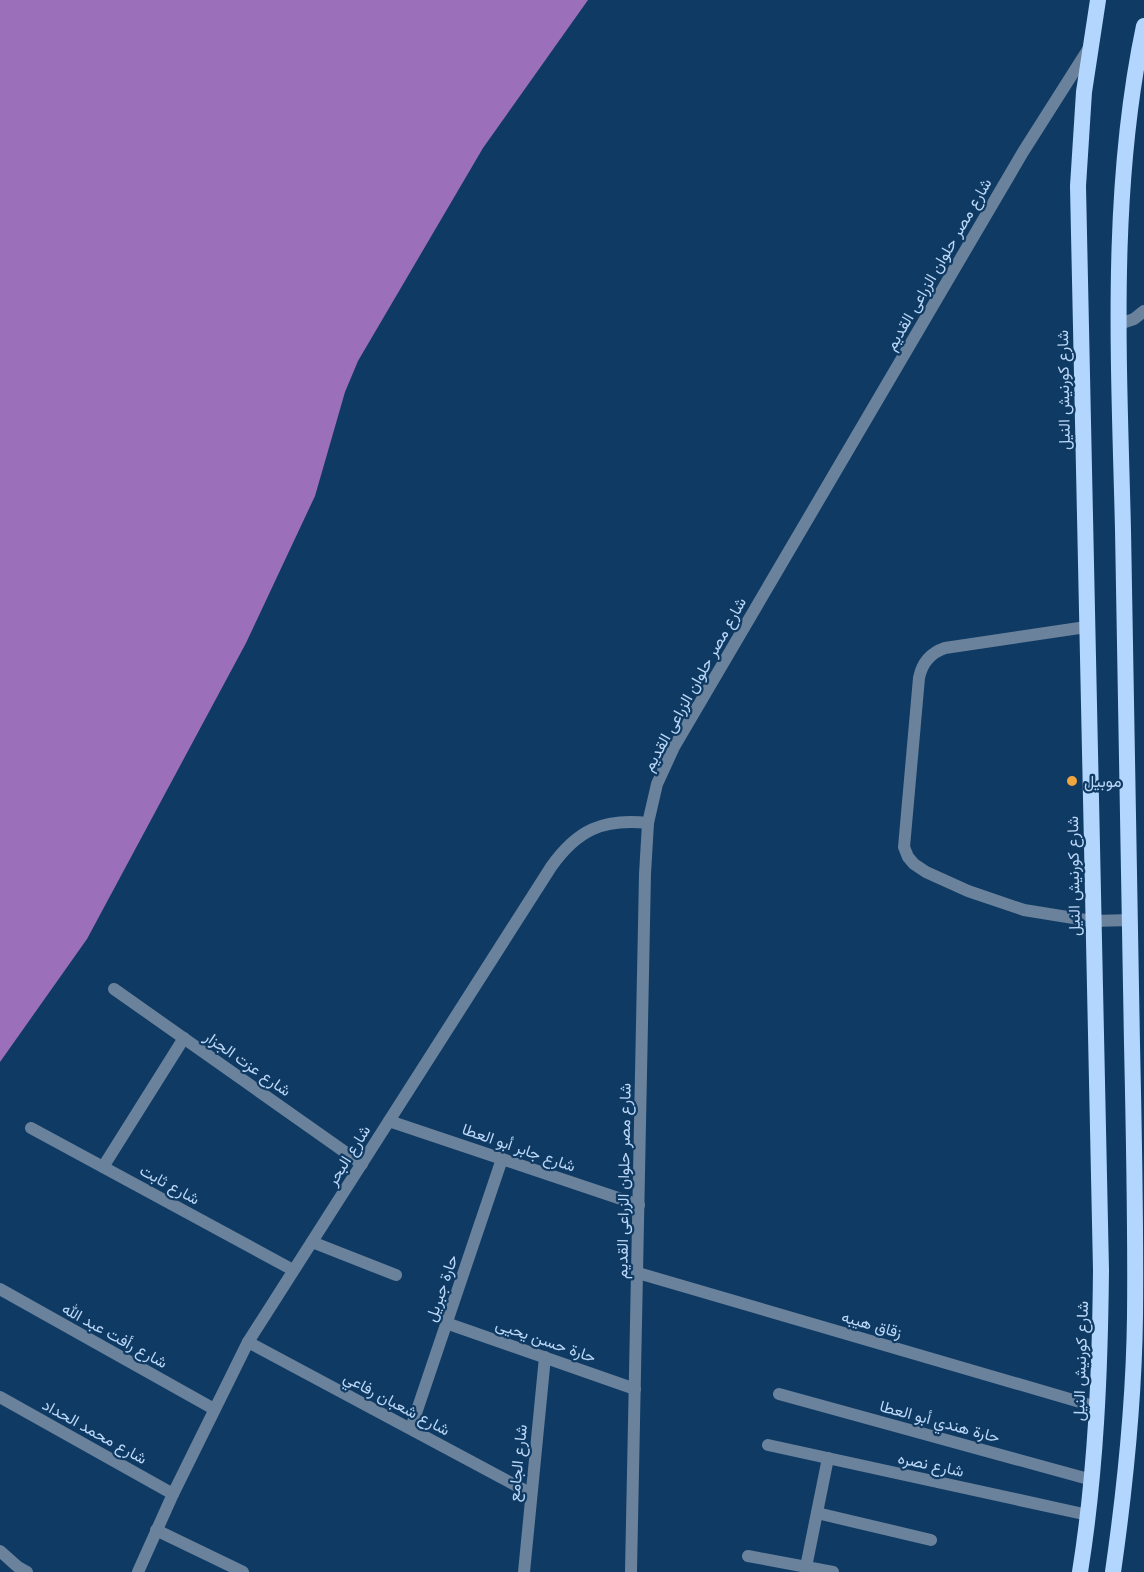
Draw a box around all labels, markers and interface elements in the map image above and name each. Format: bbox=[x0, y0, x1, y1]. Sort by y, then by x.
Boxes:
street label: شارع مصر حلوان الزراعى القديم bbox=[880, 174, 997, 355]
street label: شارع كورنيش النيل bbox=[1051, 330, 1076, 450]
street label: شارع مصر حلوان الزراعى القديم bbox=[637, 593, 752, 775]
place label: موبيل bbox=[1084, 770, 1121, 792]
marker: موبيل bbox=[1065, 774, 1079, 788]
street label: شارع كورنيش النيل bbox=[1061, 816, 1086, 936]
street label: شارع عزت الجزار bbox=[199, 1024, 296, 1102]
street label: شارع مصر حلوان الزراعى القديم bbox=[610, 1083, 637, 1279]
street label: شارع جابر أبو العطا bbox=[459, 1117, 579, 1178]
street label: شارع البحر bbox=[320, 1121, 376, 1191]
street label: شارع ثابت bbox=[136, 1159, 204, 1210]
street label: حارة جبريل bbox=[419, 1251, 463, 1324]
street label: شارع رأفت عبد الله bbox=[58, 1297, 172, 1374]
street label: شارع كورنيش النيل bbox=[1067, 1301, 1094, 1421]
street label: زقاق هيبه bbox=[839, 1305, 905, 1343]
street label: حارة حسن يحيى bbox=[493, 1313, 599, 1368]
street label: شارع شعبان رفاعي bbox=[339, 1366, 454, 1443]
street label: شارع محمد الحداد bbox=[38, 1393, 151, 1470]
street label: حارة هندي أبو العطا bbox=[877, 1394, 1003, 1451]
street label: شارع الجامع bbox=[502, 1423, 533, 1503]
street label: شارع نصره bbox=[896, 1446, 966, 1483]

